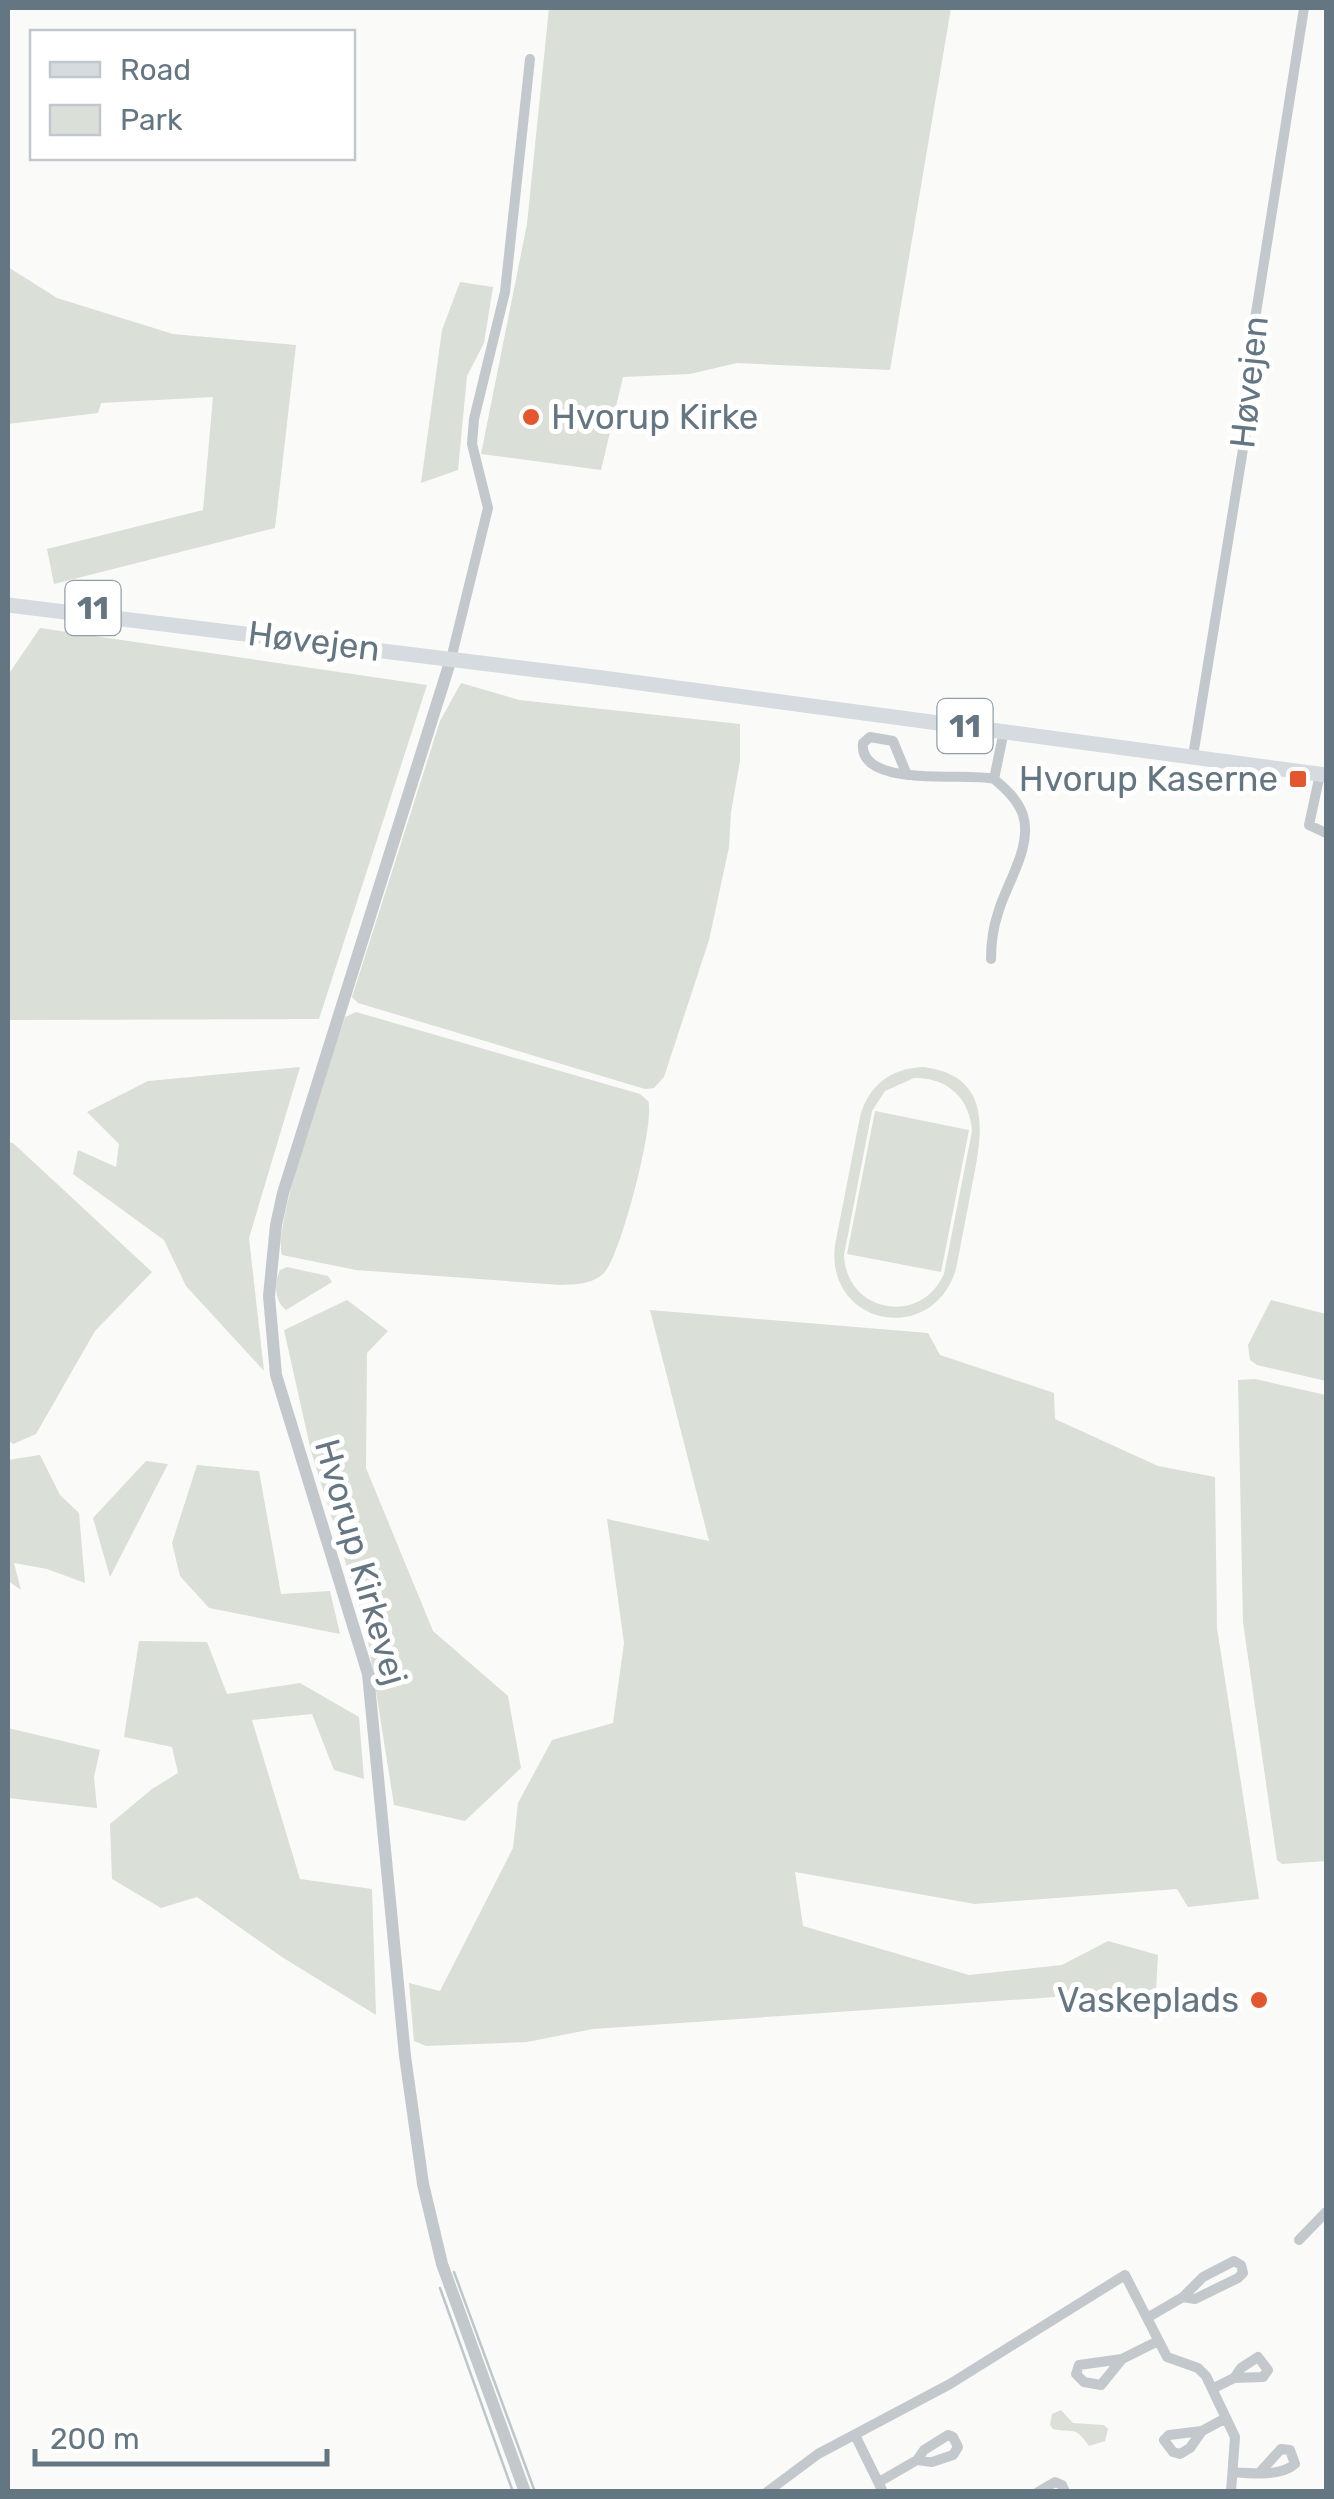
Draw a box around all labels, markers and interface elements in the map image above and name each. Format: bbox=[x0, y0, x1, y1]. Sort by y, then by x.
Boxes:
legend bbox=[30, 30, 355, 160]
text: Road bbox=[120, 52, 191, 88]
text: Park bbox=[120, 102, 183, 138]
street label: Høvejen bbox=[1221, 314, 1277, 450]
place label: Hvorup Kirke bbox=[551, 396, 758, 438]
marker: Hvorup Kirke bbox=[520, 406, 542, 428]
road number: 11 bbox=[66, 581, 120, 635]
street label: Høvejen bbox=[246, 612, 382, 670]
road number: 11 bbox=[938, 699, 992, 753]
place label: Hvorup Kaserne bbox=[1019, 758, 1278, 800]
marker: Hvorup Kaserne bbox=[1287, 768, 1309, 790]
street label: Hvorup Kirkevej bbox=[306, 1434, 416, 1690]
place label: Vaskeplads bbox=[1057, 1979, 1239, 2021]
marker: Vaskeplads bbox=[1248, 1989, 1270, 2011]
scale bar bbox=[35, 2404, 328, 2466]
text: 200 m bbox=[50, 2421, 140, 2457]

